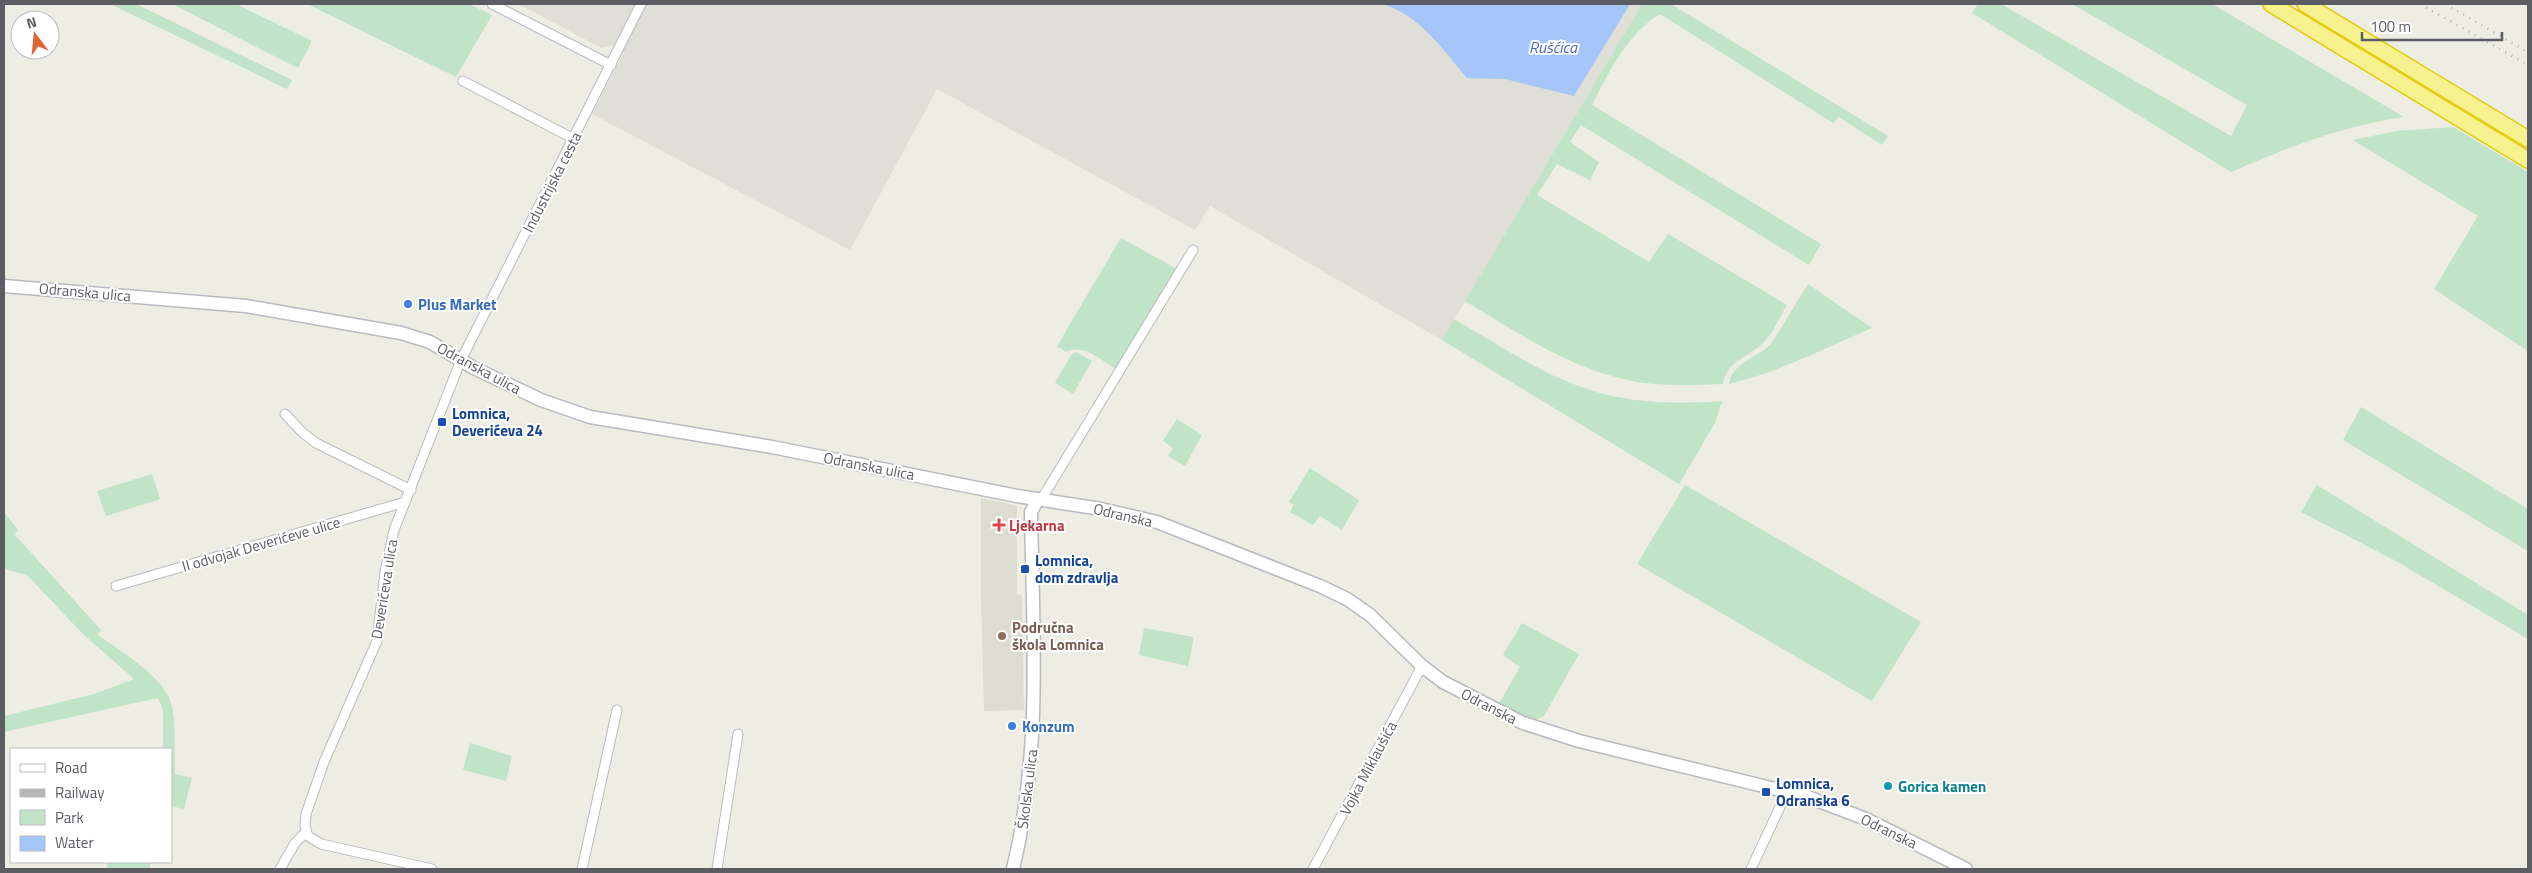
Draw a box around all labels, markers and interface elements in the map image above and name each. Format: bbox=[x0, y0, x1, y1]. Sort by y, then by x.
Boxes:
north arrow bbox=[10, 10, 60, 60]
scale bar bbox=[2362, 10, 2502, 42]
text: N bbox=[24, 11, 39, 33]
text: 100 m bbox=[2370, 15, 2411, 38]
water label: Rušćica bbox=[1529, 35, 1578, 59]
street label: Industrijska cesta bbox=[517, 127, 588, 236]
street label: Odranska ulica bbox=[38, 277, 132, 308]
place label: Plus Market bbox=[418, 293, 497, 316]
marker: Plus Market bbox=[402, 298, 414, 310]
street label: Odranska ulica bbox=[433, 336, 526, 400]
place label: Lomnica, Deverićeva 24 bbox=[452, 402, 543, 442]
marker: Lomnica, Deverićeva 24 bbox=[436, 416, 448, 428]
street label: Odranska ulica bbox=[822, 446, 917, 486]
street label: Odranska bbox=[1091, 497, 1155, 533]
street label: II odvojak Deverićeve ulice bbox=[179, 510, 343, 578]
place label: Ljekarna bbox=[1009, 514, 1065, 537]
marker: Ljekarna bbox=[993, 519, 1005, 531]
street label: Deverićeva ulica bbox=[365, 537, 403, 641]
place label: Lomnica, dom zdravlja bbox=[1035, 549, 1119, 589]
marker: Lomnica, dom zdravlja bbox=[1019, 563, 1031, 575]
place label: Područna škola Lomnica bbox=[1012, 616, 1104, 656]
marker: Područna škola Lomnica bbox=[996, 630, 1008, 642]
street label: Odranska bbox=[1457, 682, 1521, 730]
place label: Konzum bbox=[1022, 715, 1075, 738]
street label: Vojka Miklaušića bbox=[1333, 716, 1403, 819]
marker: Konzum bbox=[1006, 720, 1018, 732]
street label: Školska ulica bbox=[1011, 747, 1043, 830]
legend bbox=[10, 748, 172, 863]
text: Road bbox=[55, 756, 87, 779]
place label: Lomnica, Odranska 6 bbox=[1776, 772, 1850, 812]
place label: Gorica kamen bbox=[1898, 775, 1986, 798]
marker: Gorica kamen bbox=[1882, 780, 1894, 792]
text: Railway bbox=[55, 781, 105, 804]
marker: Lomnica, Odranska 6 bbox=[1760, 786, 1772, 798]
text: Park bbox=[55, 806, 84, 829]
street label: Odranska bbox=[1857, 807, 1922, 855]
text: Water bbox=[55, 831, 94, 854]

